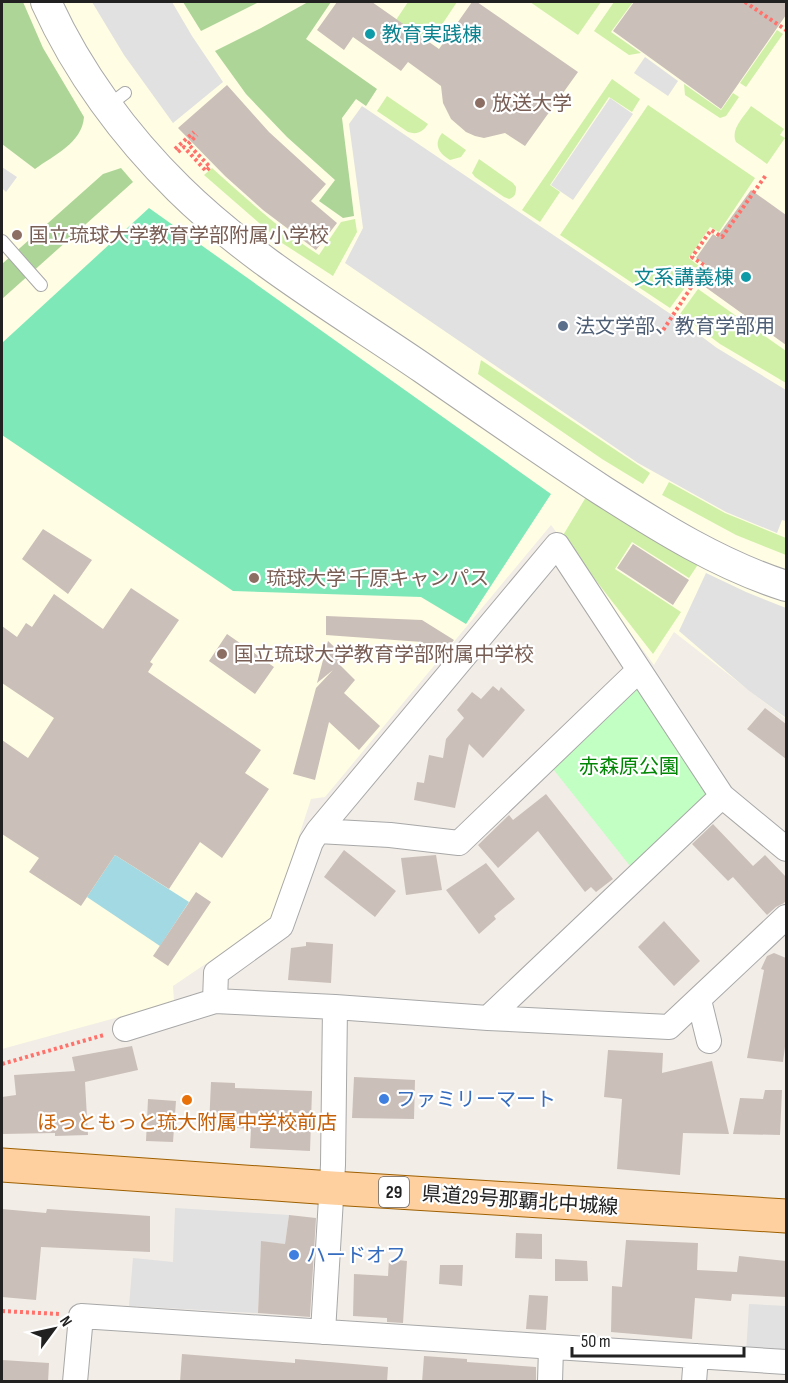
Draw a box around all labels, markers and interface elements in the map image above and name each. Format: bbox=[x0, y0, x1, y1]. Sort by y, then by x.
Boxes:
place label: 教育実践棟 bbox=[382, 23, 482, 47]
marker: 教育実践棟 bbox=[363, 27, 377, 41]
place label: 放送大学 bbox=[492, 92, 572, 116]
marker: 放送大学 bbox=[473, 96, 487, 110]
place label: 国立琉球大学教育学部附属小学校 bbox=[29, 224, 329, 248]
marker: 国立琉球大学教育学部附属小学校 bbox=[10, 228, 24, 242]
place label: 文系講義棟 bbox=[634, 266, 734, 290]
marker: 文系講義棟 bbox=[739, 270, 753, 284]
place label: 法文学部、教育学部用 bbox=[575, 315, 775, 339]
marker: 法文学部、教育学部用 bbox=[556, 319, 570, 333]
place label: 琉球大学 千原キャンパス bbox=[266, 567, 489, 591]
marker: 琉球大学 千原キャンパス bbox=[247, 571, 261, 585]
place label: 国立琉球大学教育学部附属中学校 bbox=[234, 643, 534, 667]
marker: 国立琉球大学教育学部附属中学校 bbox=[215, 647, 229, 661]
park label: 赤森原公園 bbox=[579, 755, 679, 779]
place label: ファミリーマート bbox=[396, 1088, 556, 1112]
marker: ファミリーマート bbox=[377, 1092, 391, 1106]
marker: ほっともっと琉大附属中学校前店 bbox=[180, 1093, 194, 1107]
place label: ほっともっと琉大附属中学校前店 bbox=[37, 1111, 337, 1135]
road number: 29 bbox=[379, 1177, 409, 1207]
street label: 県道29号那覇北中城線 bbox=[421, 1182, 619, 1220]
place label: ハードオフ bbox=[306, 1244, 406, 1268]
marker: ハードオフ bbox=[287, 1248, 301, 1262]
north arrow bbox=[24, 1299, 84, 1359]
text: N bbox=[55, 1313, 76, 1330]
scale bar bbox=[572, 1320, 744, 1358]
text: 50 m bbox=[581, 1331, 611, 1352]

